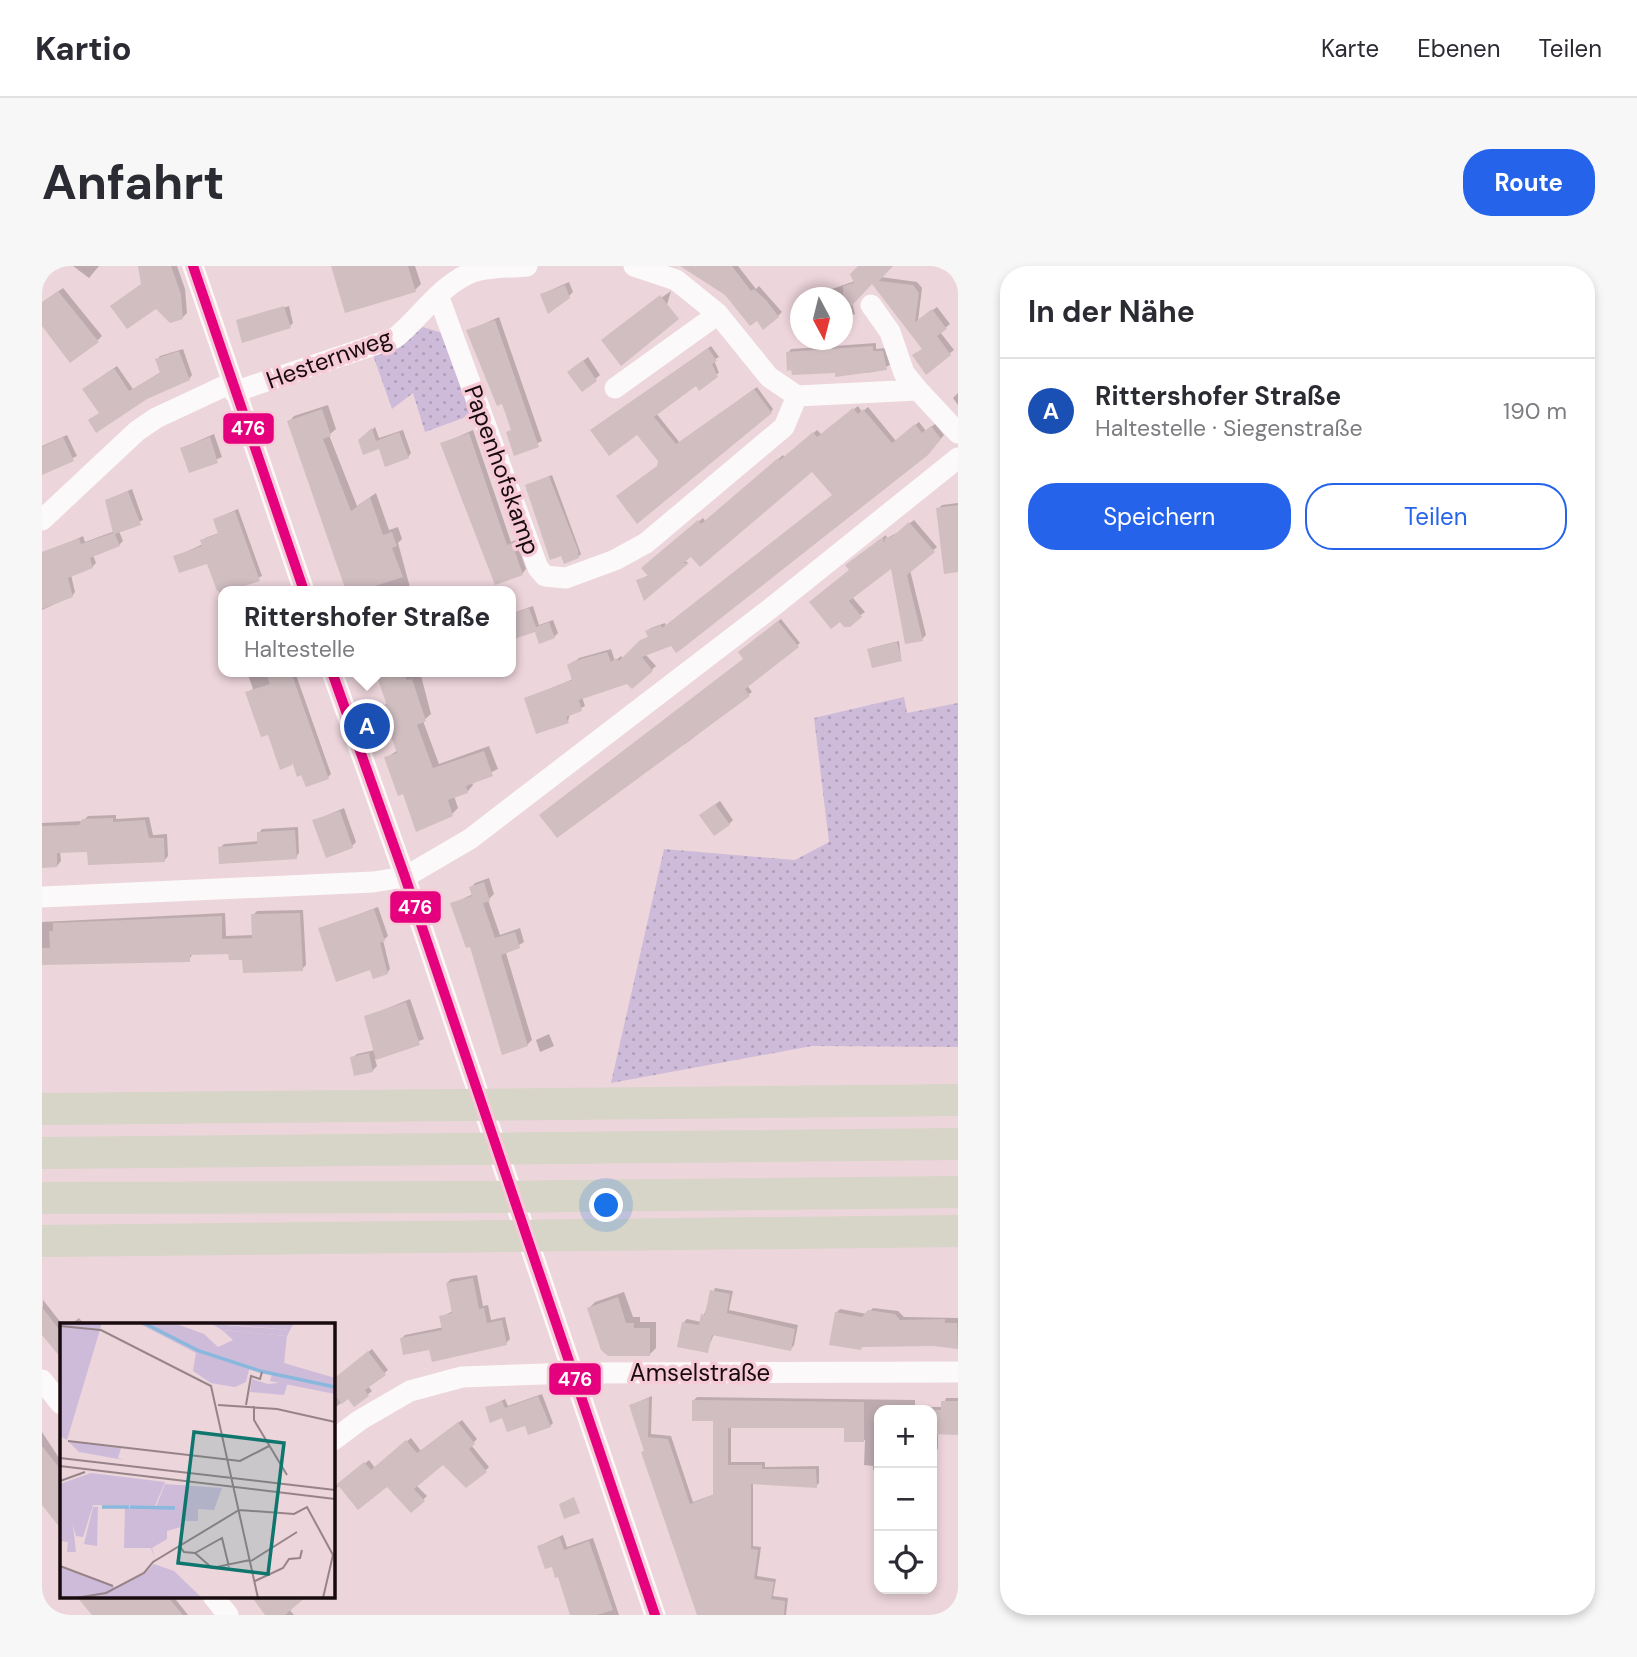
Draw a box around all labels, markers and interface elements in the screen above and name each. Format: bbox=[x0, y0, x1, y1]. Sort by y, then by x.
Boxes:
text: Kartio bbox=[35, 27, 132, 70]
text: Karte bbox=[1321, 33, 1379, 64]
text: Ebenen bbox=[1417, 33, 1501, 64]
text: Teilen bbox=[1539, 33, 1602, 64]
button: Route bbox=[1463, 149, 1595, 216]
text: Anfahrt bbox=[42, 150, 224, 214]
north arrow bbox=[790, 287, 853, 350]
text: In der Nähe bbox=[1028, 292, 1195, 331]
street label: Hesternweg bbox=[262, 321, 396, 396]
text: Rittershofer Straße bbox=[1095, 379, 1341, 413]
street label: Papenhofskamp bbox=[457, 381, 547, 559]
text: A bbox=[1043, 396, 1059, 426]
text: 190 m bbox=[1503, 396, 1567, 426]
line badge: 476 bbox=[222, 412, 275, 445]
text: Haltestelle · Siegenstraße bbox=[1095, 413, 1363, 443]
text: 476 bbox=[231, 416, 265, 441]
button: Speichern bbox=[1028, 483, 1291, 550]
button: Teilen bbox=[1305, 483, 1567, 550]
popup bbox=[218, 586, 516, 677]
text: Rittershofer Straße bbox=[244, 600, 490, 634]
text: Haltestelle bbox=[244, 634, 355, 664]
pin: A bbox=[344, 700, 390, 752]
line badge: 476 bbox=[389, 890, 442, 924]
text: 476 bbox=[398, 895, 432, 920]
your location bbox=[589, 1188, 623, 1222]
inset map bbox=[60, 1323, 334, 1598]
street label: Amselstraße bbox=[630, 1357, 770, 1388]
line badge: 476 bbox=[548, 1362, 602, 1396]
text: 476 bbox=[558, 1367, 592, 1392]
map controls bbox=[874, 1405, 937, 1594]
button: + bbox=[874, 1405, 937, 1468]
button: − bbox=[874, 1468, 937, 1531]
button: locate bbox=[874, 1531, 937, 1594]

